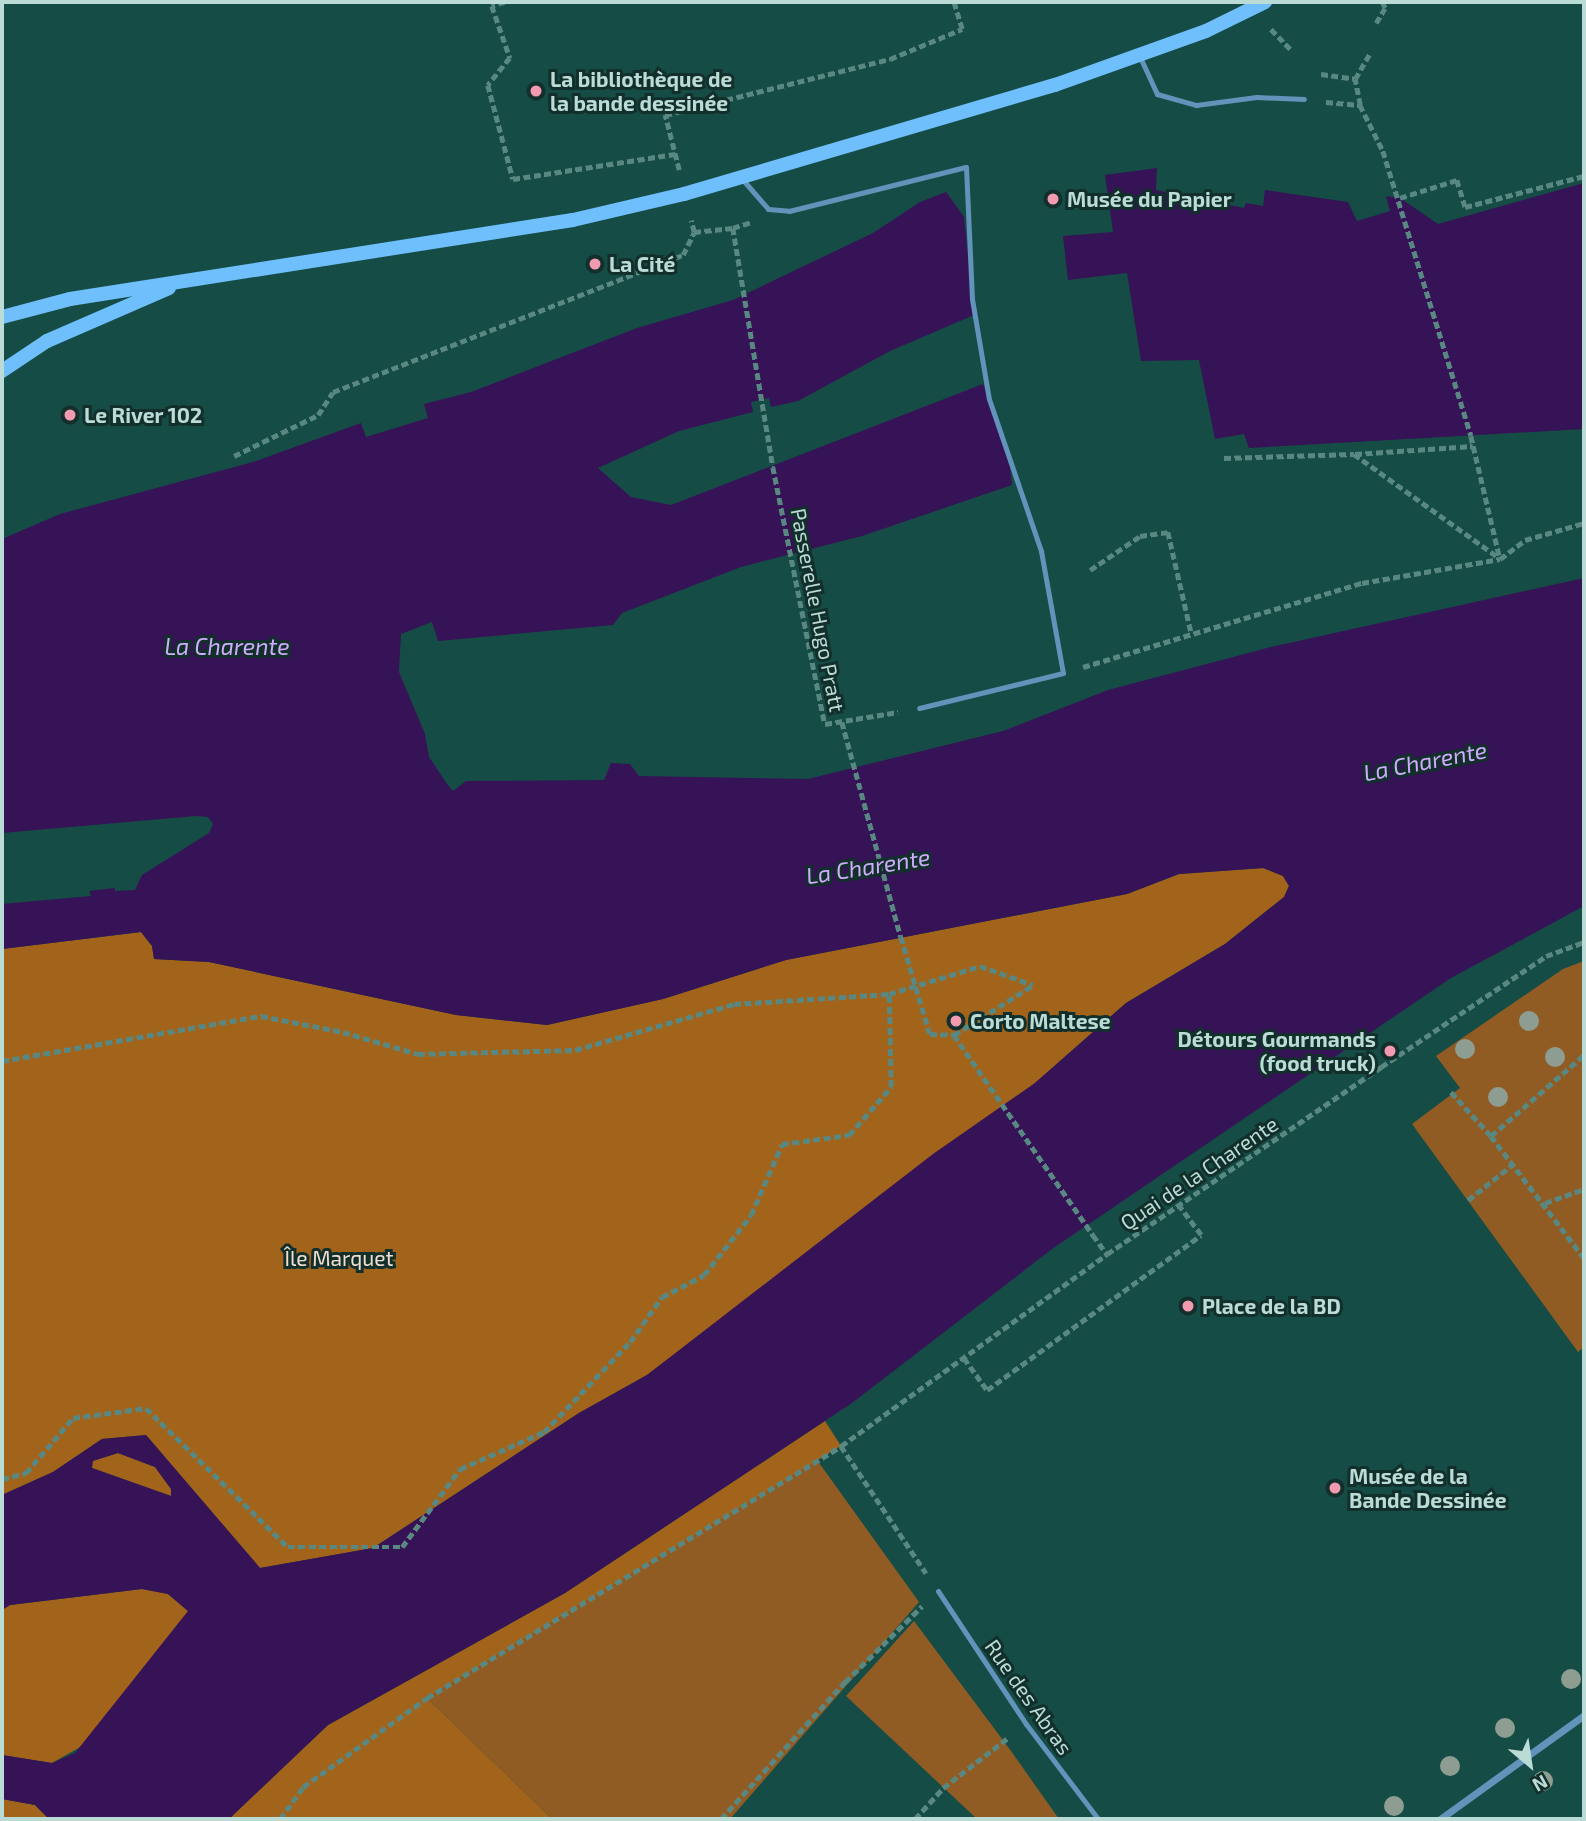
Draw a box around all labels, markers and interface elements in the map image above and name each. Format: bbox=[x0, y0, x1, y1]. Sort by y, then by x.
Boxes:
place label: La bibliothèque de la bande dessinée bbox=[550, 66, 732, 116]
marker: La bibliothèque de la bande dessinée bbox=[528, 83, 544, 99]
place label: Musée du Papier bbox=[1067, 186, 1232, 212]
marker: Musée du Papier bbox=[1045, 191, 1061, 207]
place label: La Cité bbox=[609, 251, 675, 277]
marker: La Cité bbox=[587, 256, 603, 272]
place label: Le River 102 bbox=[84, 402, 203, 428]
marker: Le River 102 bbox=[62, 407, 78, 423]
street label: Passerelle Hugo Pratt bbox=[786, 506, 850, 714]
water label: La Charente bbox=[164, 632, 290, 660]
water label: La Charente bbox=[1361, 736, 1489, 786]
water label: La Charente bbox=[804, 843, 932, 889]
place label: Corto Maltese bbox=[970, 1008, 1110, 1034]
marker: Corto Maltese bbox=[948, 1013, 964, 1029]
place label: Détours Gourmands (food truck) bbox=[1178, 1026, 1376, 1076]
marker: Détours Gourmands (food truck) bbox=[1382, 1043, 1398, 1059]
street label: Quai de la Charente bbox=[1115, 1111, 1283, 1235]
park label: Île Marquet bbox=[284, 1245, 394, 1271]
place label: Place de la BD bbox=[1202, 1293, 1341, 1319]
marker: Place de la BD bbox=[1180, 1298, 1196, 1314]
place label: Musée de la Bande Dessinée bbox=[1349, 1463, 1507, 1513]
marker: Musée de la Bande Dessinée bbox=[1327, 1480, 1343, 1496]
street label: Rue des Abras bbox=[980, 1634, 1078, 1760]
north arrow bbox=[1495, 1730, 1565, 1800]
text: N bbox=[1529, 1770, 1552, 1797]

